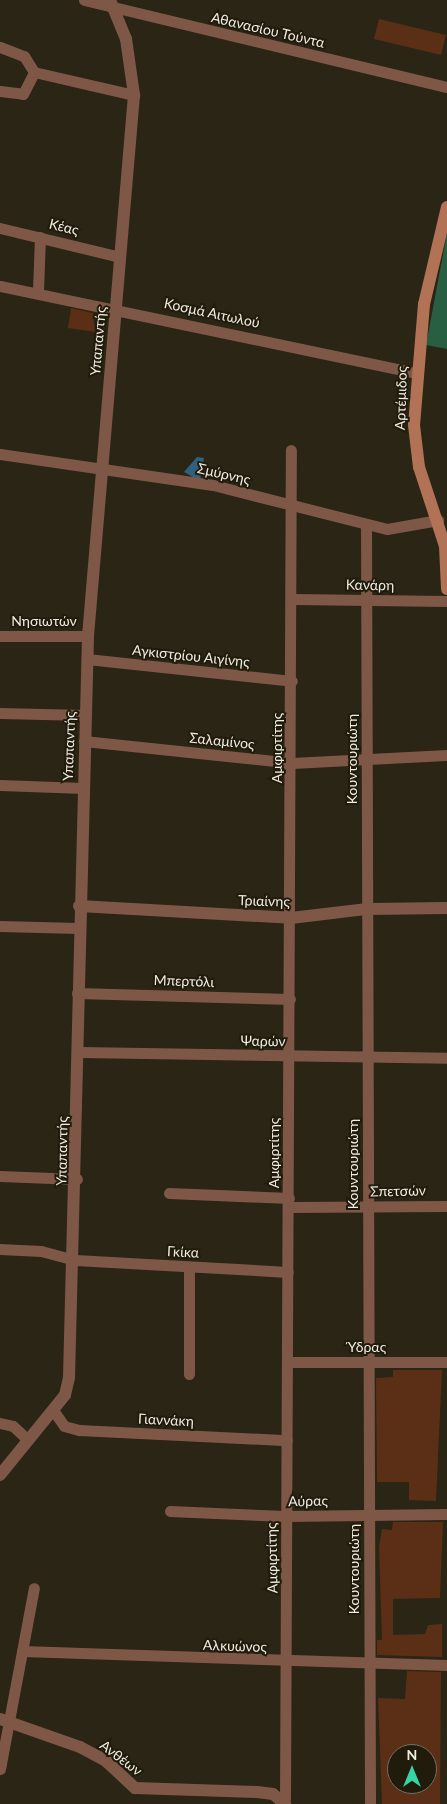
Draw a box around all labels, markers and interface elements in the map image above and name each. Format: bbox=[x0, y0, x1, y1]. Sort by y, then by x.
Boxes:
street label: Αθανασίου Τούντα bbox=[209, 9, 327, 51]
street label: Κέας bbox=[47, 215, 81, 239]
street label: Κοσμά Αιτωλού bbox=[162, 295, 262, 331]
street label: Υπαπαντής bbox=[87, 306, 109, 376]
street label: Αρτέμιδος bbox=[391, 366, 411, 430]
street label: Σμύρνης bbox=[196, 460, 252, 488]
street label: Κανάρη bbox=[346, 576, 394, 594]
street label: Νησιωτών bbox=[11, 613, 77, 629]
street label: Αγκιστρίου Αιγίνης bbox=[131, 641, 251, 671]
street label: Υπαπαντής bbox=[59, 711, 79, 781]
street label: Αμφιρτίτης bbox=[269, 713, 285, 783]
street label: Κουντουριώτη bbox=[344, 714, 360, 804]
street label: Σαλαμίνος bbox=[189, 729, 255, 753]
street label: Τριαίνης bbox=[238, 892, 290, 910]
street label: Μπερτόλι bbox=[153, 972, 215, 990]
street label: Ψαρών bbox=[240, 1032, 286, 1050]
street label: Υπαπαντής bbox=[53, 1116, 71, 1186]
street label: Αμφιρτίτης bbox=[266, 1118, 282, 1188]
street label: Κουντουριώτη bbox=[345, 1119, 361, 1209]
street label: Σπετσών bbox=[370, 1182, 426, 1200]
street label: Γκίκα bbox=[167, 1243, 199, 1261]
street label: Ύδρας bbox=[348, 1339, 386, 1355]
street label: Γιαννάκη bbox=[138, 1410, 194, 1430]
street label: Αύρας bbox=[288, 1492, 328, 1510]
street label: Αμφιρτίτης bbox=[263, 1523, 281, 1593]
street label: Κουντουριώτη bbox=[346, 1524, 362, 1614]
street label: Αλκυώνος bbox=[203, 1636, 267, 1656]
street label: Ανθέων bbox=[97, 1737, 145, 1779]
north arrow bbox=[387, 1744, 437, 1794]
text: N bbox=[407, 1746, 417, 1763]

